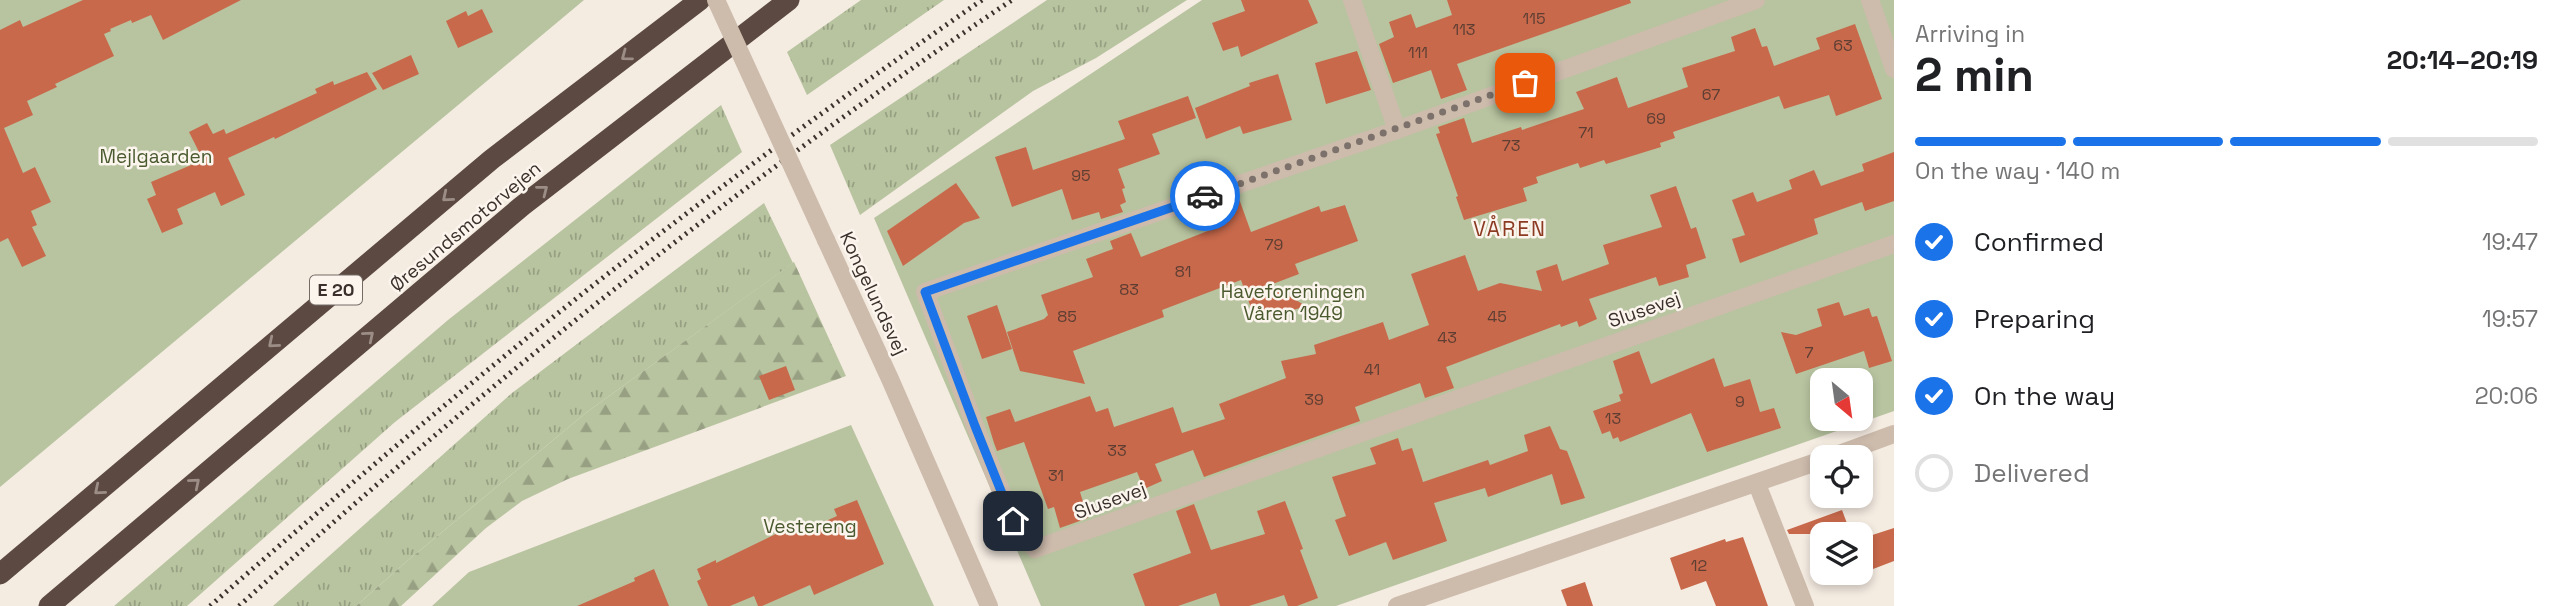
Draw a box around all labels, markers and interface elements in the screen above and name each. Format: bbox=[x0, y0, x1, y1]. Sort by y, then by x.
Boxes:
house number: 115 bbox=[1523, 8, 1545, 29]
house number: 113 bbox=[1452, 19, 1476, 40]
text: Arriving in bbox=[1915, 19, 2025, 49]
house number: 63 bbox=[1833, 35, 1853, 56]
house number: 111 bbox=[1408, 42, 1428, 63]
text: 20:14–20:19 bbox=[2387, 43, 2538, 77]
text: 2 min bbox=[1915, 46, 2034, 104]
one-way arrow bbox=[621, 48, 634, 61]
pin bbox=[1495, 53, 1555, 113]
icon: bag bbox=[1506, 64, 1544, 102]
house number: 67 bbox=[1702, 84, 1720, 105]
house number: 69 bbox=[1646, 108, 1666, 129]
house number: 71 bbox=[1578, 122, 1594, 143]
house number: 73 bbox=[1502, 135, 1520, 156]
park label: Mejlgaarden bbox=[99, 144, 213, 169]
street label: Øresundsmotorvejen bbox=[385, 156, 546, 297]
text: On the way · 140 m bbox=[1915, 156, 2120, 186]
courier bbox=[1170, 161, 1240, 231]
house number: 95 bbox=[1071, 165, 1091, 186]
icon: car bbox=[1186, 177, 1224, 215]
one-way arrow bbox=[535, 185, 548, 198]
one-way arrow bbox=[442, 189, 455, 201]
district label: VÅREN bbox=[1473, 215, 1547, 242]
icon: check bbox=[1915, 223, 1953, 261]
text: Confirmed bbox=[1974, 225, 2104, 259]
street label: Kongelundsvej bbox=[834, 227, 913, 359]
text: 19:47 bbox=[2482, 227, 2538, 257]
house number: 79 bbox=[1265, 234, 1283, 255]
house number: 81 bbox=[1175, 261, 1191, 282]
road number: E 20 bbox=[310, 276, 362, 304]
house number: 83 bbox=[1119, 279, 1139, 300]
park label: Haveforeningen Våren 1949 bbox=[1221, 279, 1365, 326]
street label: Slusevej bbox=[1605, 286, 1684, 333]
icon: check bbox=[1915, 300, 1953, 338]
text: Preparing bbox=[1974, 302, 2095, 336]
text: 19:57 bbox=[2482, 304, 2538, 334]
house number: 85 bbox=[1057, 306, 1077, 327]
house number: 45 bbox=[1487, 306, 1507, 327]
house number: 43 bbox=[1437, 327, 1457, 348]
one-way arrow bbox=[360, 332, 373, 344]
one-way arrow bbox=[268, 335, 281, 347]
house number: 7 bbox=[1804, 342, 1814, 363]
house number: 41 bbox=[1364, 359, 1380, 380]
north arrow bbox=[1810, 368, 1872, 430]
map controls bbox=[1810, 368, 1873, 585]
icon: check bbox=[1915, 377, 1953, 415]
text: On the way bbox=[1974, 379, 2115, 413]
text: 20:06 bbox=[2475, 381, 2538, 411]
house number: 39 bbox=[1304, 389, 1324, 410]
house number: 9 bbox=[1735, 391, 1745, 412]
house number: 13 bbox=[1605, 408, 1621, 429]
house number: 33 bbox=[1107, 440, 1127, 461]
button: locate bbox=[1810, 445, 1873, 508]
text: Delivered bbox=[1974, 456, 2090, 490]
house number: 31 bbox=[1048, 465, 1064, 486]
street label: Slusevej bbox=[1071, 476, 1150, 525]
one-way arrow bbox=[186, 479, 199, 491]
one-way arrow bbox=[95, 482, 108, 494]
pin bbox=[983, 491, 1043, 551]
icon: home bbox=[994, 502, 1032, 540]
park label: Vestereng bbox=[763, 514, 857, 539]
button: layers bbox=[1810, 522, 1873, 585]
house number: 12 bbox=[1691, 555, 1707, 576]

